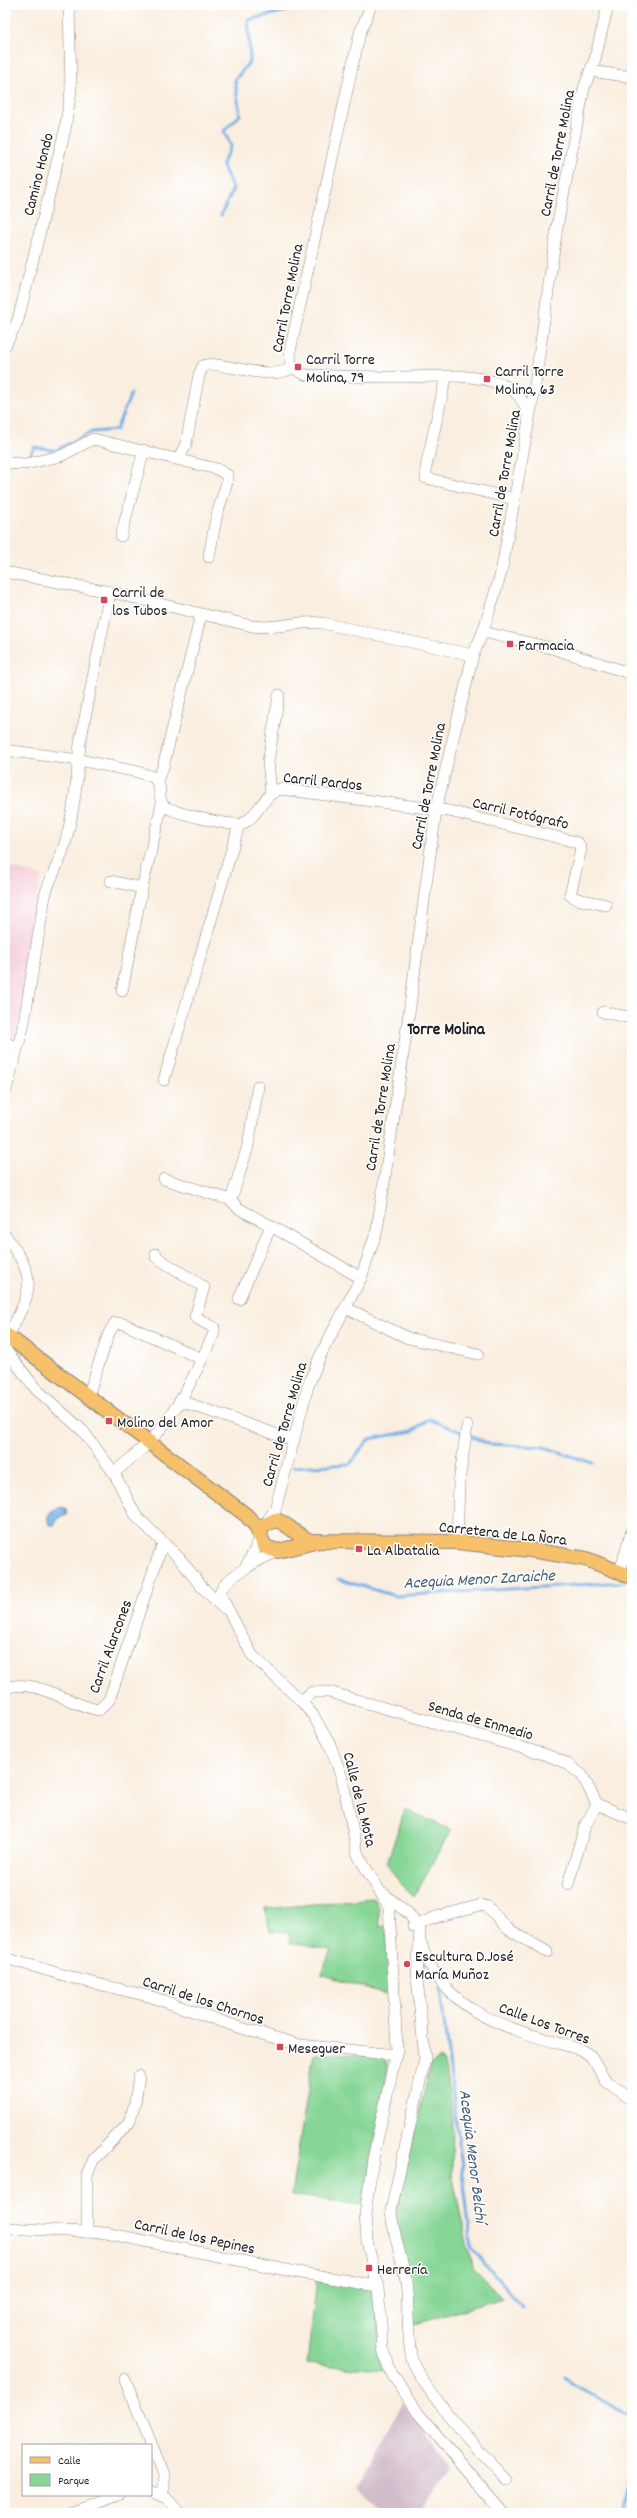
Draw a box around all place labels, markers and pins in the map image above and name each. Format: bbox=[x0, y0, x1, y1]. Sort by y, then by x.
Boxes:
place label: Carril Torre Molina, 79 bbox=[306, 349, 375, 390]
place label: Carril Torre Molina, 63 bbox=[495, 361, 564, 402]
marker: Carril Torre Molina, 79 bbox=[293, 362, 303, 372]
marker: Carril Torre Molina, 63 bbox=[482, 374, 492, 384]
place label: Carril de los Tubos bbox=[112, 582, 168, 623]
marker: Carril de los Tubos bbox=[99, 595, 109, 605]
place label: Farmacia bbox=[518, 635, 574, 658]
marker: Farmacia bbox=[505, 639, 515, 649]
place label: Molino del Amor bbox=[117, 1412, 213, 1435]
marker: Molino del Amor bbox=[104, 1416, 114, 1426]
place label: La Albatalia bbox=[367, 1540, 440, 1563]
marker: La Albatalia bbox=[354, 1544, 364, 1554]
place label: Escultura D.José María Muñoz bbox=[415, 1946, 514, 1987]
marker: Escultura D.José María Muñoz bbox=[402, 1959, 412, 1969]
place label: Meseguer bbox=[288, 2038, 345, 2061]
marker: Meseguer bbox=[275, 2042, 285, 2052]
place label: Herrería bbox=[377, 2259, 428, 2282]
marker: Herrería bbox=[364, 2263, 374, 2273]

